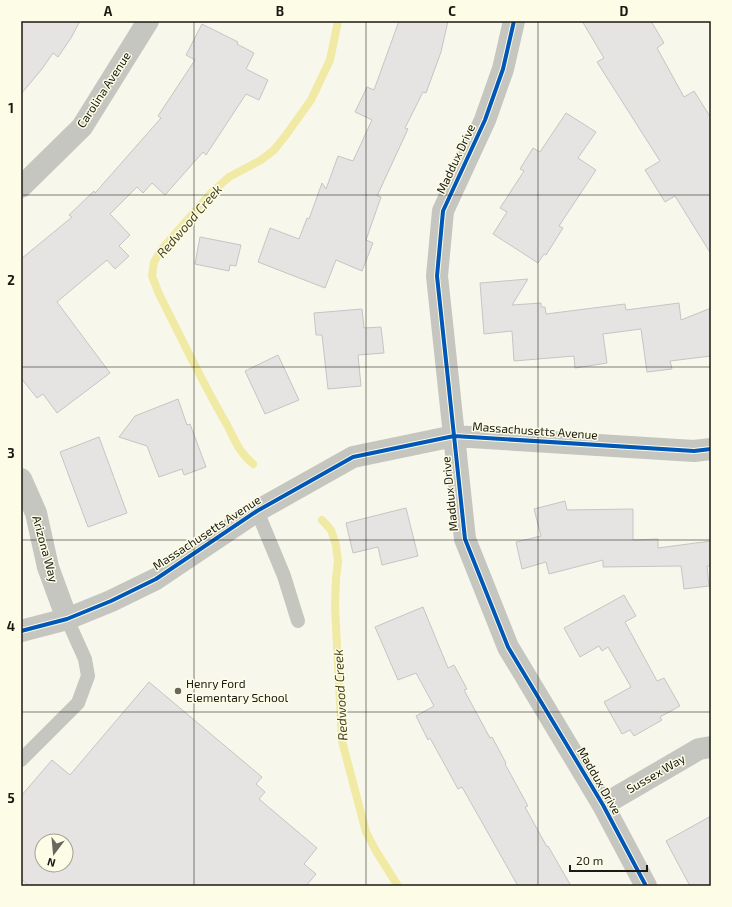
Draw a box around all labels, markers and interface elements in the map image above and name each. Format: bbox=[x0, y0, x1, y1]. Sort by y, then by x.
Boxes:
text: A bbox=[104, 3, 113, 19]
text: B bbox=[276, 3, 284, 19]
text: C bbox=[448, 3, 456, 19]
text: D bbox=[620, 3, 629, 19]
street label: Carolina Avenue bbox=[73, 49, 133, 130]
text: 1 bbox=[8, 100, 14, 116]
street label: Maddux Drive bbox=[433, 122, 477, 196]
water label: Redwood Creek bbox=[153, 181, 225, 261]
text: 2 bbox=[7, 272, 15, 288]
street label: Massachusetts Avenue bbox=[472, 419, 598, 441]
text: 3 bbox=[7, 445, 15, 461]
street label: Maddux Drive bbox=[438, 456, 460, 532]
street label: Massachusetts Avenue bbox=[150, 492, 263, 572]
street label: Arizona Way bbox=[30, 514, 62, 584]
text: 4 bbox=[7, 618, 15, 634]
water label: Redwood Creek bbox=[330, 649, 350, 741]
place label: Henry Ford Elementary School bbox=[186, 676, 289, 704]
marker: Henry Ford Elementary School bbox=[173, 686, 183, 696]
street label: Maddux Drive bbox=[575, 744, 625, 817]
street label: Sussex Way bbox=[624, 750, 688, 796]
text: 5 bbox=[7, 790, 15, 806]
north arrow bbox=[34, 833, 74, 873]
scale bar bbox=[570, 847, 647, 873]
text: 20 m bbox=[576, 853, 603, 867]
text: N bbox=[45, 856, 57, 870]

